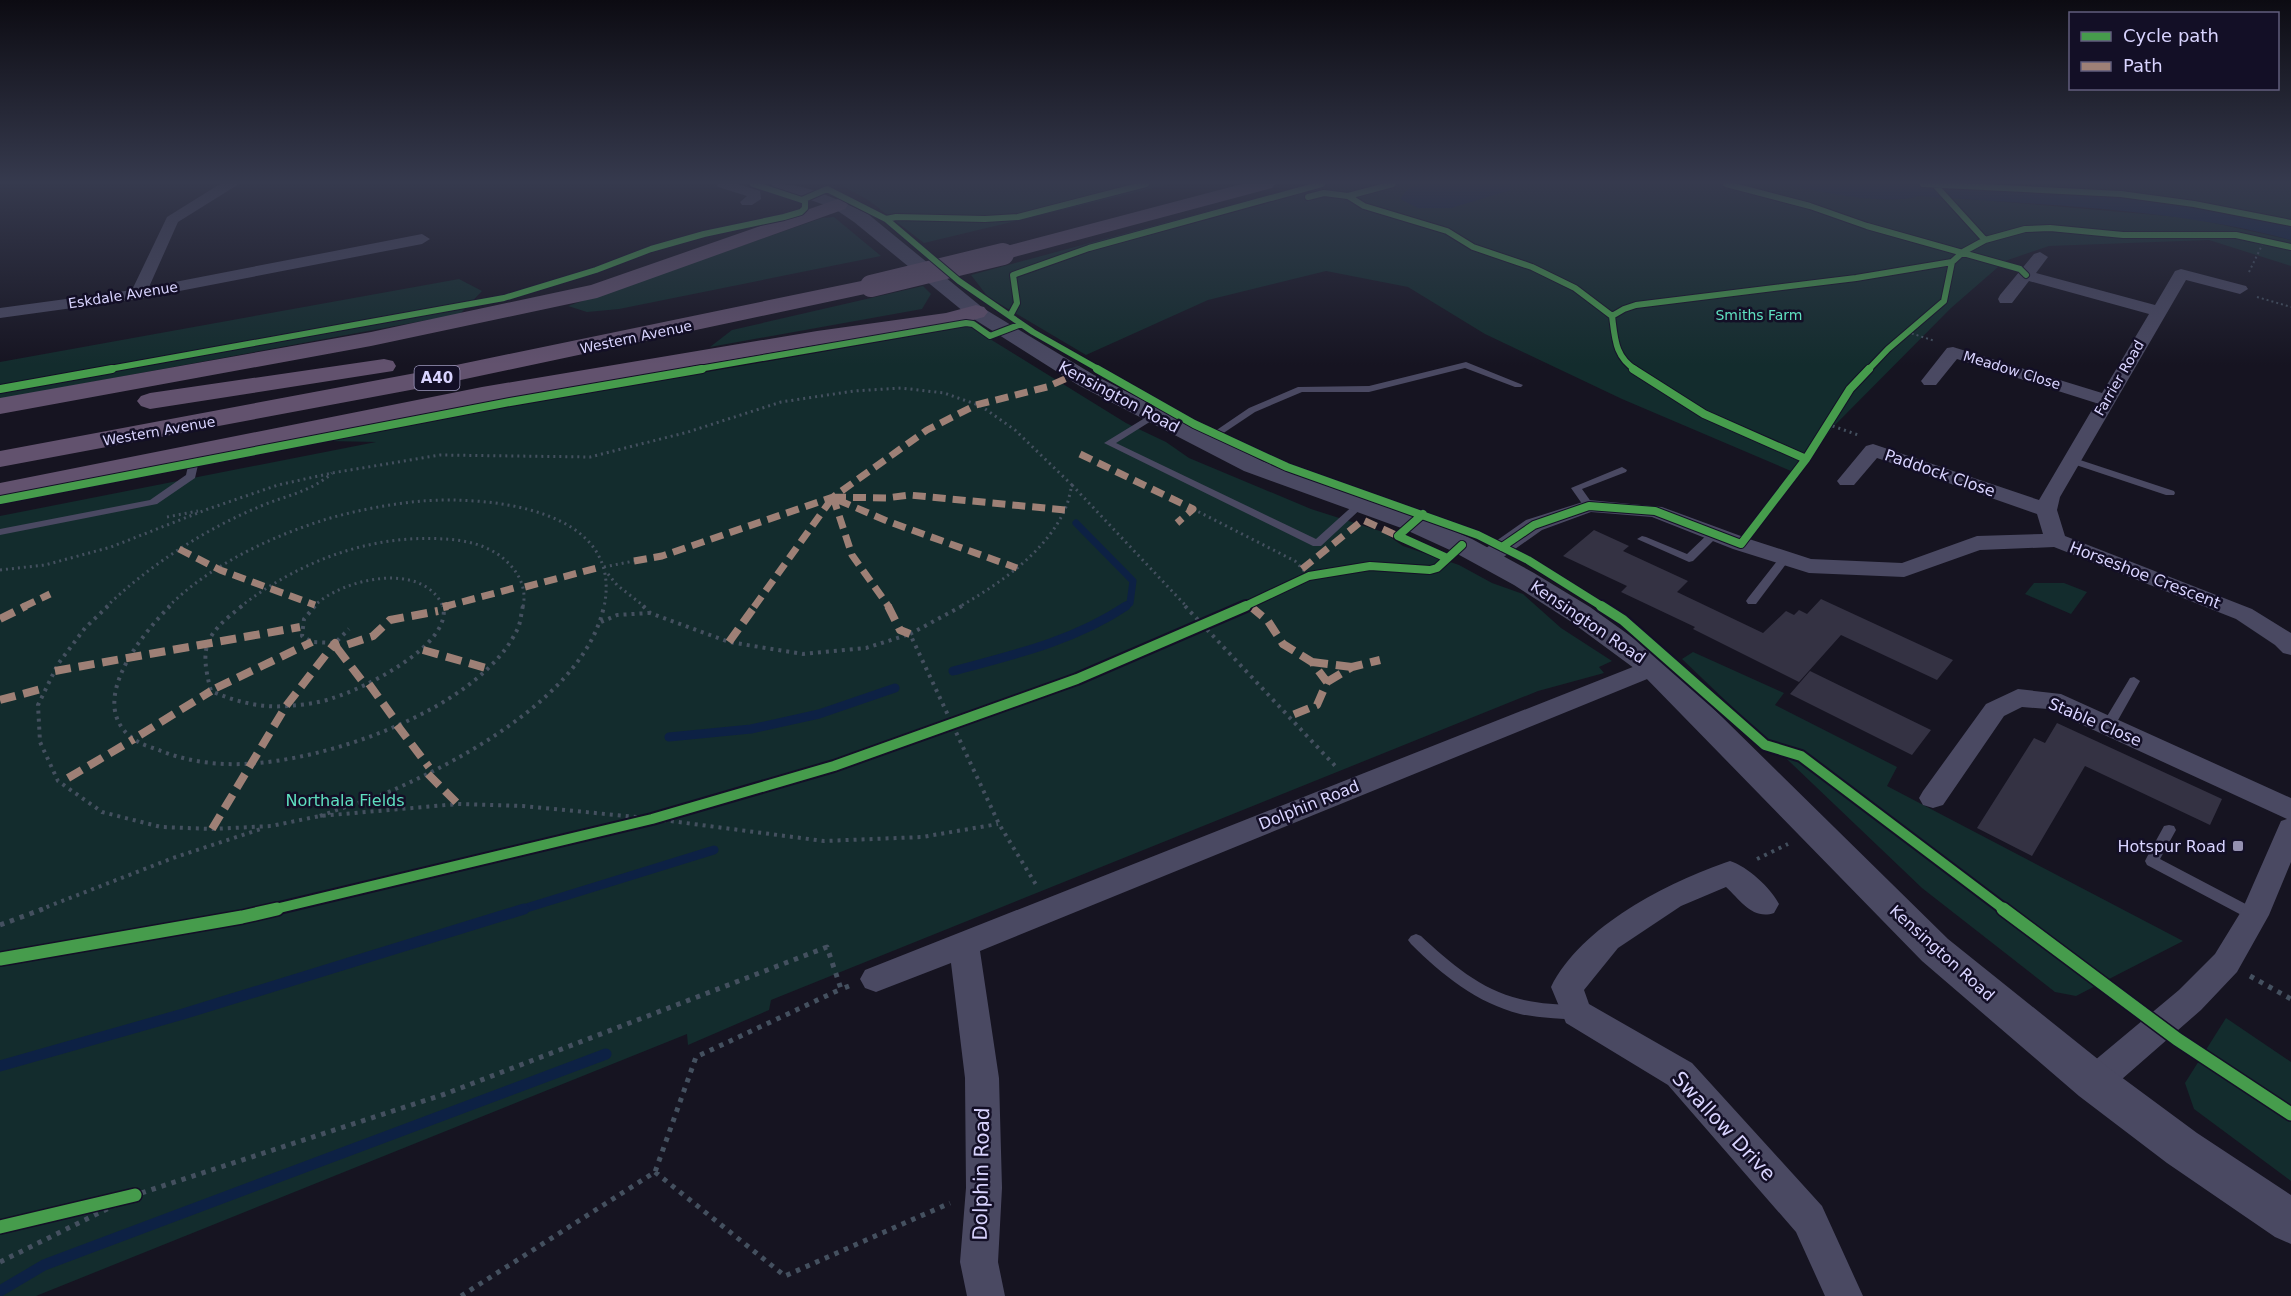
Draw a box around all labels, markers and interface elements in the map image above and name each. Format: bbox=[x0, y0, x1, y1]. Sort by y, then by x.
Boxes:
legend bbox=[2069, 12, 2279, 90]
text: Cycle path bbox=[2123, 25, 2219, 46]
text: Path bbox=[2123, 55, 2163, 76]
street label: Eskdale Avenue bbox=[67, 278, 179, 312]
park label: Smiths Farm bbox=[1715, 307, 1803, 323]
street label: Western Avenue bbox=[579, 317, 693, 357]
street label: Farrier Road bbox=[2091, 337, 2147, 419]
street label: Meadow Close bbox=[1961, 348, 2063, 392]
street label: Kensington Road bbox=[1055, 357, 1183, 437]
road number: A40 bbox=[414, 366, 460, 390]
street label: Western Avenue bbox=[102, 413, 216, 449]
street label: Paddock Close bbox=[1882, 445, 1998, 501]
street label: Horseshoe Crescent bbox=[2067, 537, 2223, 613]
street label: Kensington Road bbox=[1527, 577, 1649, 667]
street label: Stable Close bbox=[2046, 694, 2144, 750]
street label: Dolphin Road bbox=[1256, 776, 1362, 834]
park label: Northala Fields bbox=[285, 791, 405, 810]
place label: Hotspur Road bbox=[2117, 837, 2226, 856]
marker: Hotspur Road bbox=[2231, 839, 2245, 853]
street label: Kensington Road bbox=[1886, 901, 1998, 1005]
street label: Swallow Drive bbox=[1667, 1066, 1781, 1186]
street label: Dolphin Road bbox=[968, 1107, 994, 1241]

